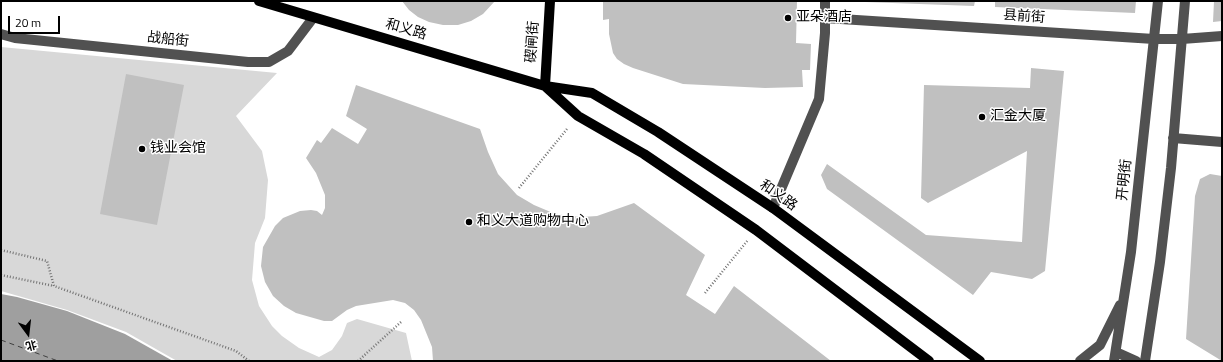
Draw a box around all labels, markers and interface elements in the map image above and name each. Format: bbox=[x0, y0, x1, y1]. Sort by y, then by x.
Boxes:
street label: 县前街 bbox=[1002, 7, 1046, 27]
scale bar bbox=[10, 8, 62, 34]
place label: 亚朵酒店 bbox=[796, 10, 852, 26]
text: 20 m bbox=[15, 13, 41, 32]
marker: 亚朵酒店 bbox=[783, 13, 793, 23]
street label: 和义路 bbox=[383, 16, 429, 44]
street label: 碶闸街 bbox=[523, 20, 543, 64]
street label: 战船街 bbox=[146, 29, 190, 51]
place label: 汇金大厦 bbox=[990, 109, 1046, 125]
marker: 汇金大厦 bbox=[977, 112, 987, 122]
place label: 钱业会馆 bbox=[150, 141, 206, 157]
marker: 钱业会馆 bbox=[137, 144, 147, 154]
street label: 开明街 bbox=[1114, 158, 1136, 202]
street label: 和义路 bbox=[756, 177, 800, 215]
place label: 和义大道购物中心 bbox=[477, 214, 589, 230]
marker: 和义大道购物中心 bbox=[464, 217, 474, 227]
north arrow bbox=[8, 314, 48, 354]
text: 北 bbox=[24, 336, 38, 355]

